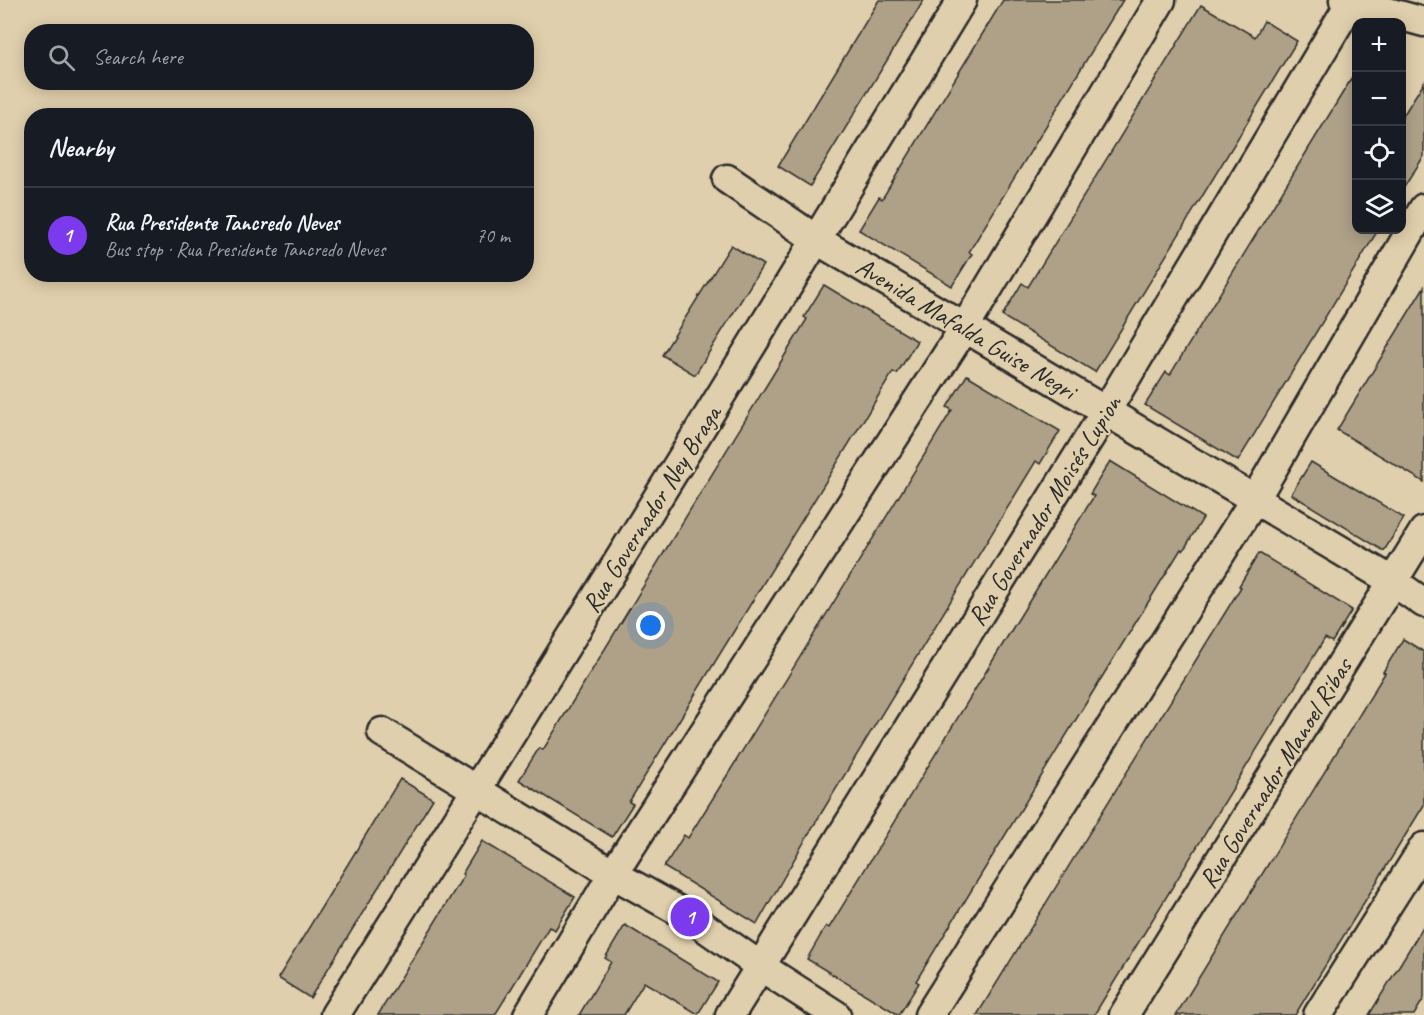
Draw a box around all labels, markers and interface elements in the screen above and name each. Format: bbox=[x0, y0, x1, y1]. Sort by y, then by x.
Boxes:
map controls bbox=[1352, 18, 1406, 234]
button: + bbox=[1352, 18, 1406, 72]
search box bbox=[24, 24, 534, 90]
icon: search bbox=[45, 41, 78, 74]
text: Search here bbox=[93, 43, 183, 71]
button: − bbox=[1352, 72, 1406, 126]
button: locate bbox=[1352, 126, 1406, 180]
text: Nearby bbox=[48, 131, 113, 164]
button: layers bbox=[1352, 180, 1406, 234]
text: Rua Presidente Tancredo Neves bbox=[105, 209, 339, 237]
text: 1 bbox=[63, 223, 72, 248]
text: 70 m bbox=[476, 223, 510, 248]
text: Bus stop · Rua Presidente Tancredo Neves bbox=[105, 237, 385, 262]
street label: Avenida Mafalda Guise Negri bbox=[850, 250, 1084, 409]
street label: Rua Governador Moisés Lupion bbox=[960, 388, 1130, 632]
street label: Rua Governador Ney Braga bbox=[574, 398, 730, 619]
your location bbox=[636, 611, 665, 640]
street label: Rua Governador Manoel Ribas bbox=[1191, 650, 1361, 894]
pin: 1 bbox=[670, 894, 710, 940]

